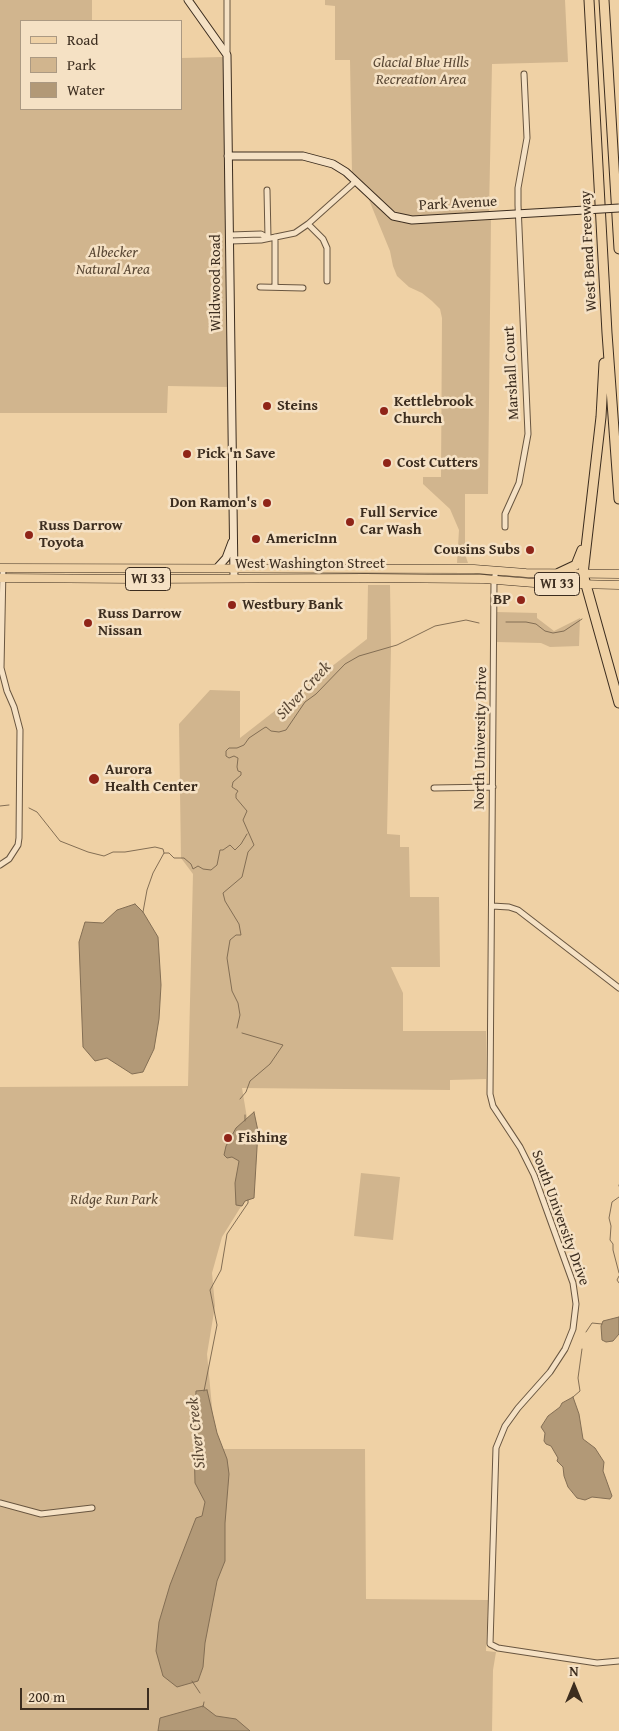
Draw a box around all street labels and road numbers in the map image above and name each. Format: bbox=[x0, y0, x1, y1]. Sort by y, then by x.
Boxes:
street label: West Bend Freeway bbox=[577, 190, 601, 312]
street label: Park Avenue bbox=[418, 193, 498, 215]
street label: Wildwood Road bbox=[207, 234, 225, 332]
street label: Marshall Court bbox=[501, 326, 523, 420]
street label: West Washington Street bbox=[235, 555, 385, 573]
road number: WI 33 bbox=[126, 568, 170, 590]
road number: WI 33 bbox=[534, 572, 580, 596]
street label: North University Drive bbox=[471, 666, 491, 810]
street label: South University Drive bbox=[527, 1148, 593, 1288]

